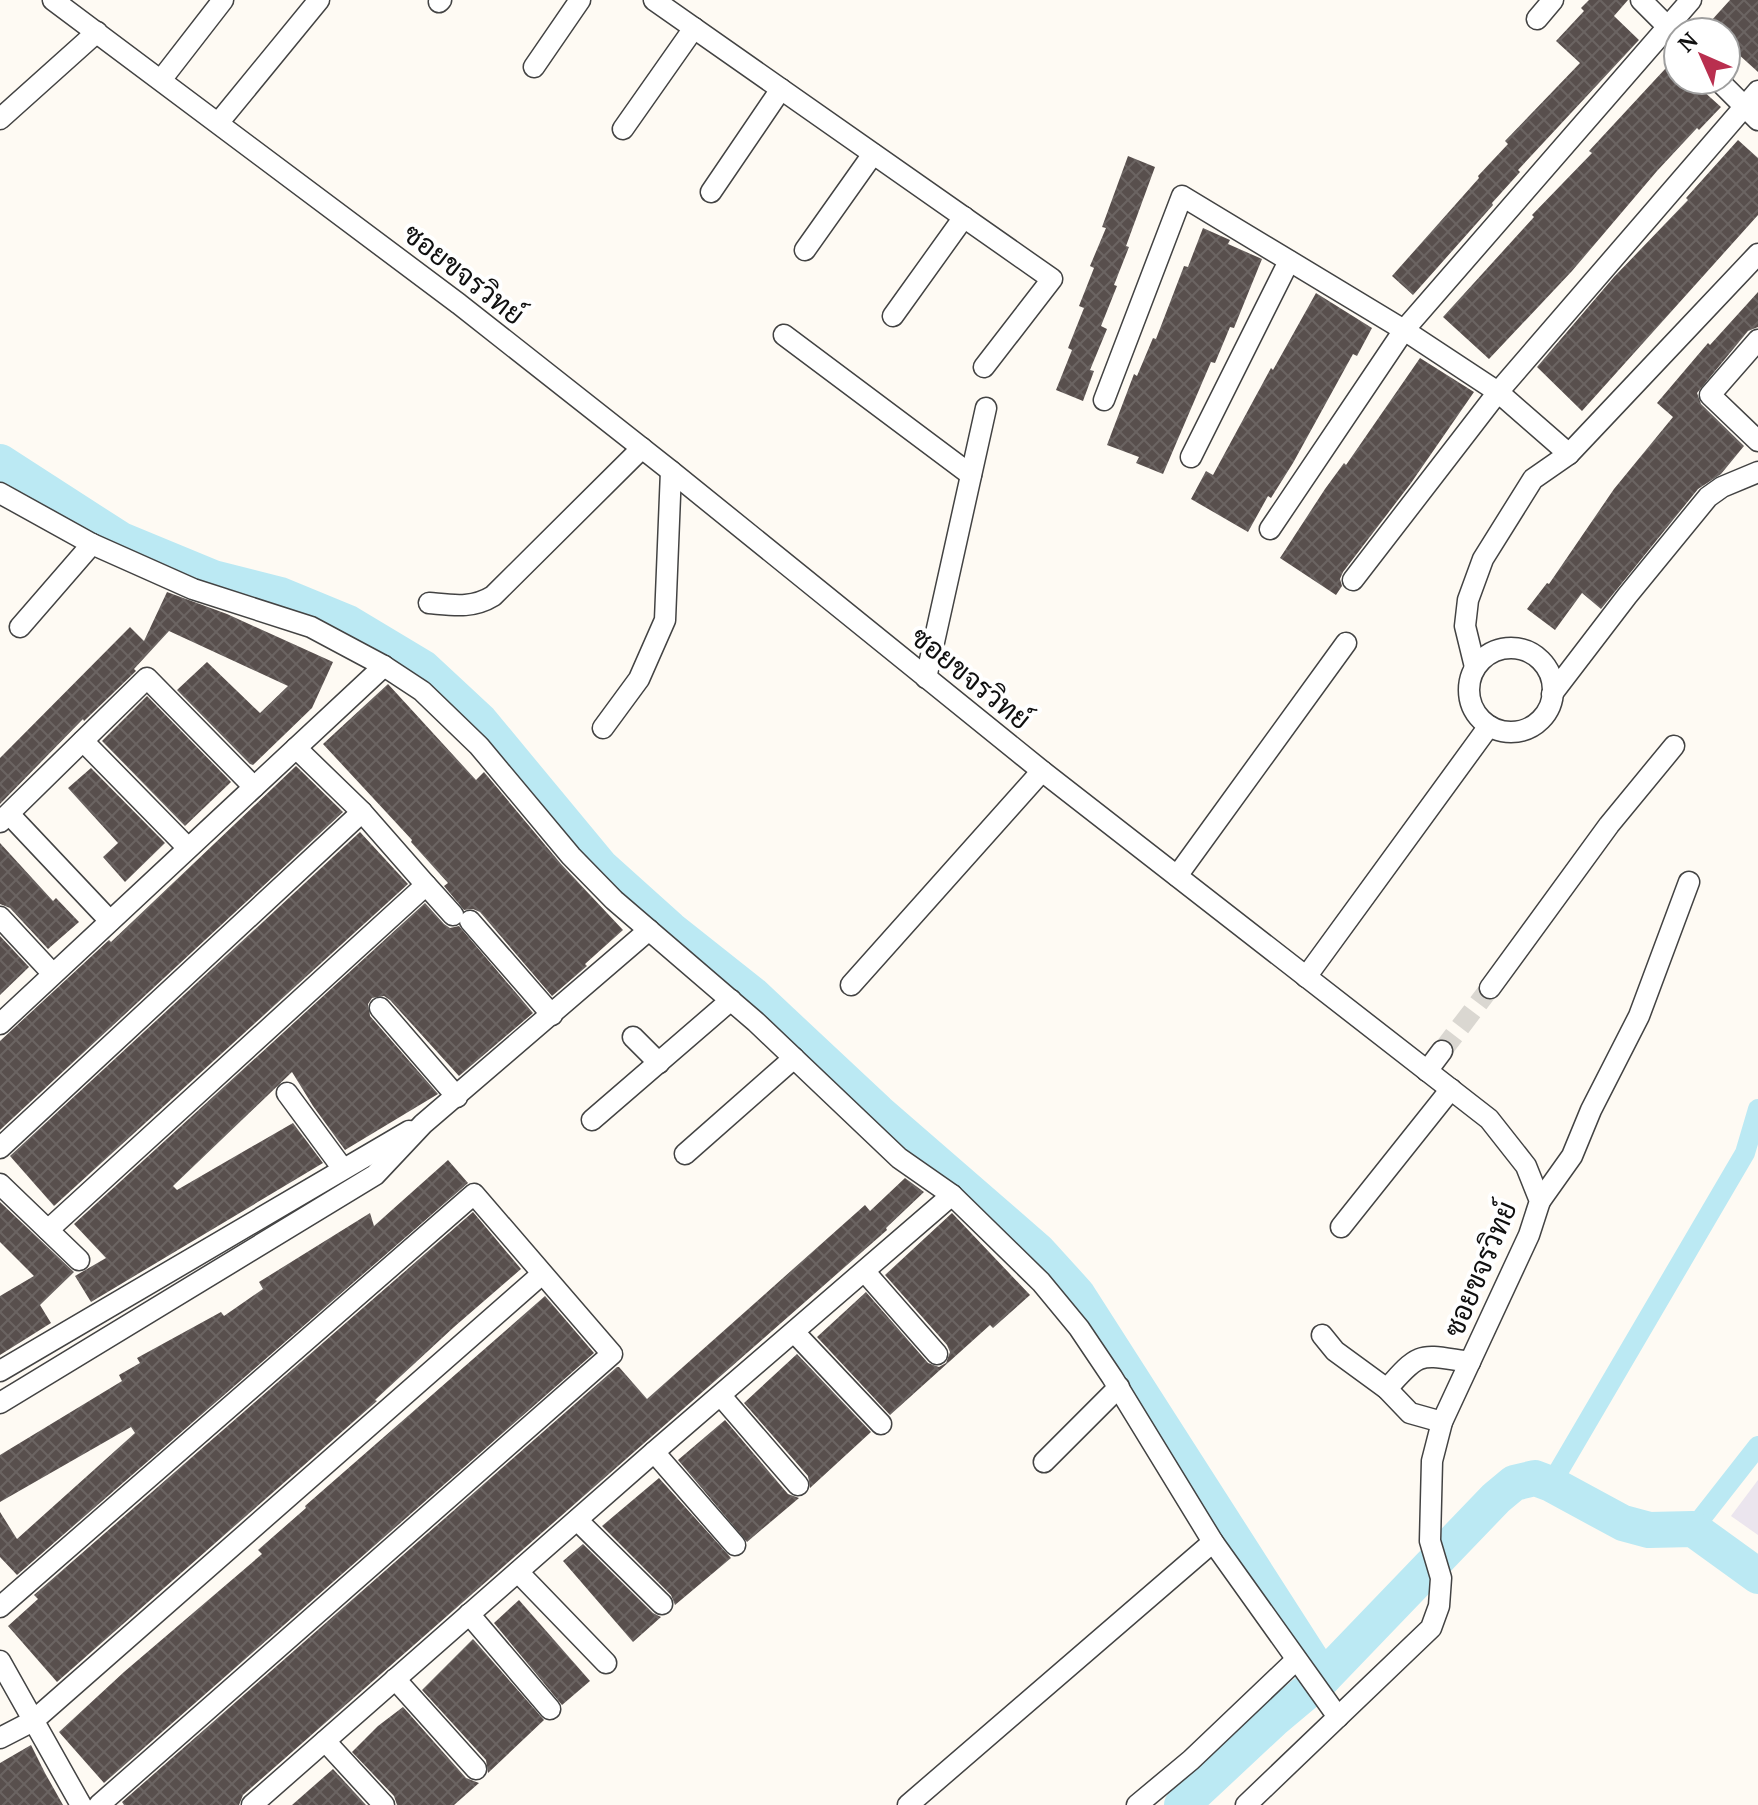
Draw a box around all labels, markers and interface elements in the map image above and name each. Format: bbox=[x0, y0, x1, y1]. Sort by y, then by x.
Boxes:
north arrow bbox=[1662, 16, 1742, 96]
text: N bbox=[1671, 25, 1704, 58]
street label: ซอยขจรวิทย์ bbox=[396, 215, 533, 333]
street label: ซอยขจรวิทย์ bbox=[904, 618, 1039, 737]
street label: ซอยขจรวิทย์ bbox=[1434, 1195, 1525, 1342]

